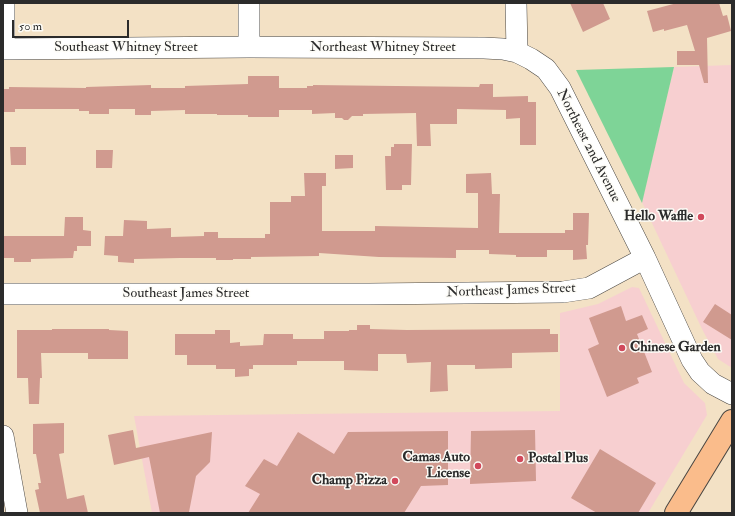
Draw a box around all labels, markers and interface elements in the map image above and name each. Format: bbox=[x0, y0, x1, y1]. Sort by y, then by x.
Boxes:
scale bar bbox=[14, 12, 131, 38]
text: 50 m bbox=[19, 19, 42, 34]
street label: Southeast Whitney Street bbox=[54, 40, 198, 56]
street label: Northeast Whitney Street bbox=[310, 40, 456, 56]
street label: Northeast 2nd Avenue bbox=[552, 87, 624, 205]
place label: Hello Waffle bbox=[624, 209, 693, 225]
marker: Hello Waffle bbox=[696, 212, 706, 222]
street label: Northeast James Street bbox=[446, 280, 576, 302]
street label: Southeast James Street bbox=[123, 286, 249, 302]
place label: Chinese Garden bbox=[630, 340, 721, 356]
marker: Chinese Garden bbox=[617, 343, 627, 353]
place label: Camas Auto License bbox=[402, 450, 470, 482]
place label: Postal Plus bbox=[528, 451, 588, 467]
marker: Postal Plus bbox=[515, 454, 525, 464]
marker: Camas Auto License bbox=[473, 461, 483, 471]
place label: Champ Pizza bbox=[312, 473, 387, 489]
marker: Champ Pizza bbox=[390, 476, 400, 486]

